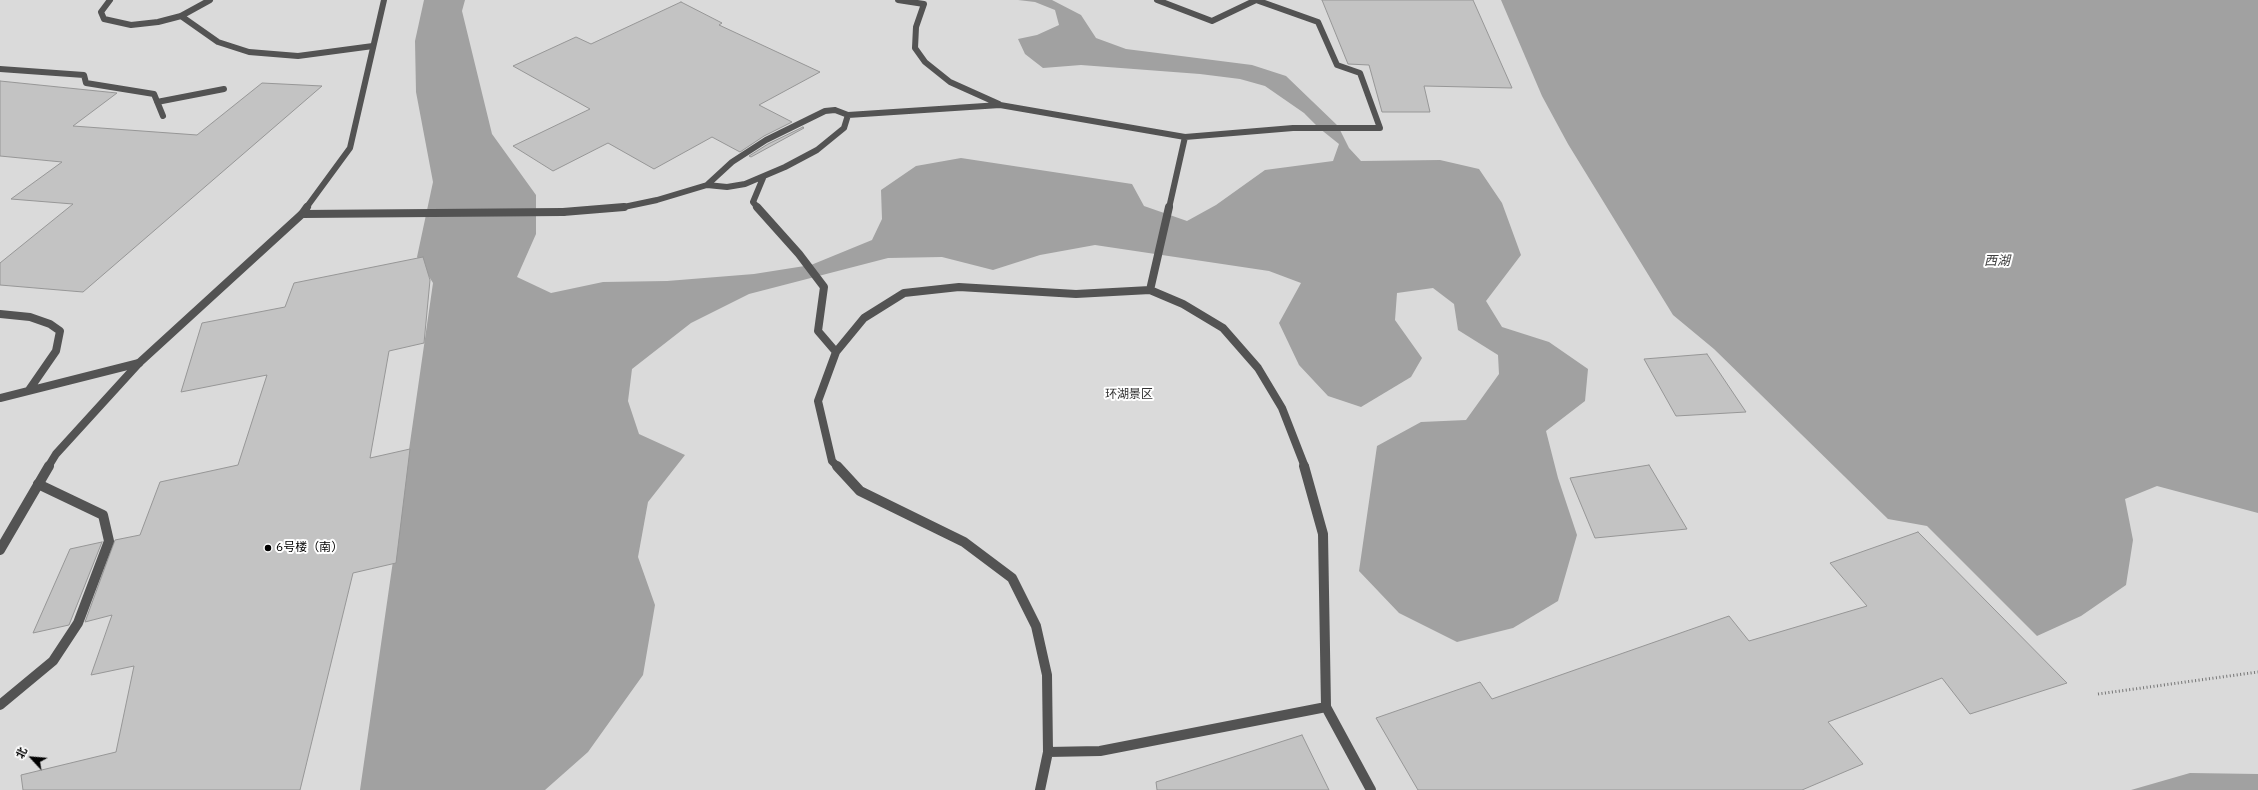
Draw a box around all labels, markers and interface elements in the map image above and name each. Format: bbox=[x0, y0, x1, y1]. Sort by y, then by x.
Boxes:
water label: 西湖 bbox=[1984, 253, 2010, 269]
park label: 环湖景区 bbox=[1105, 388, 1153, 402]
place label: 6号楼（南） bbox=[276, 541, 343, 555]
marker: 6号楼（南） bbox=[263, 543, 273, 553]
north arrow bbox=[12, 738, 52, 778]
text: 北 bbox=[13, 745, 30, 761]

